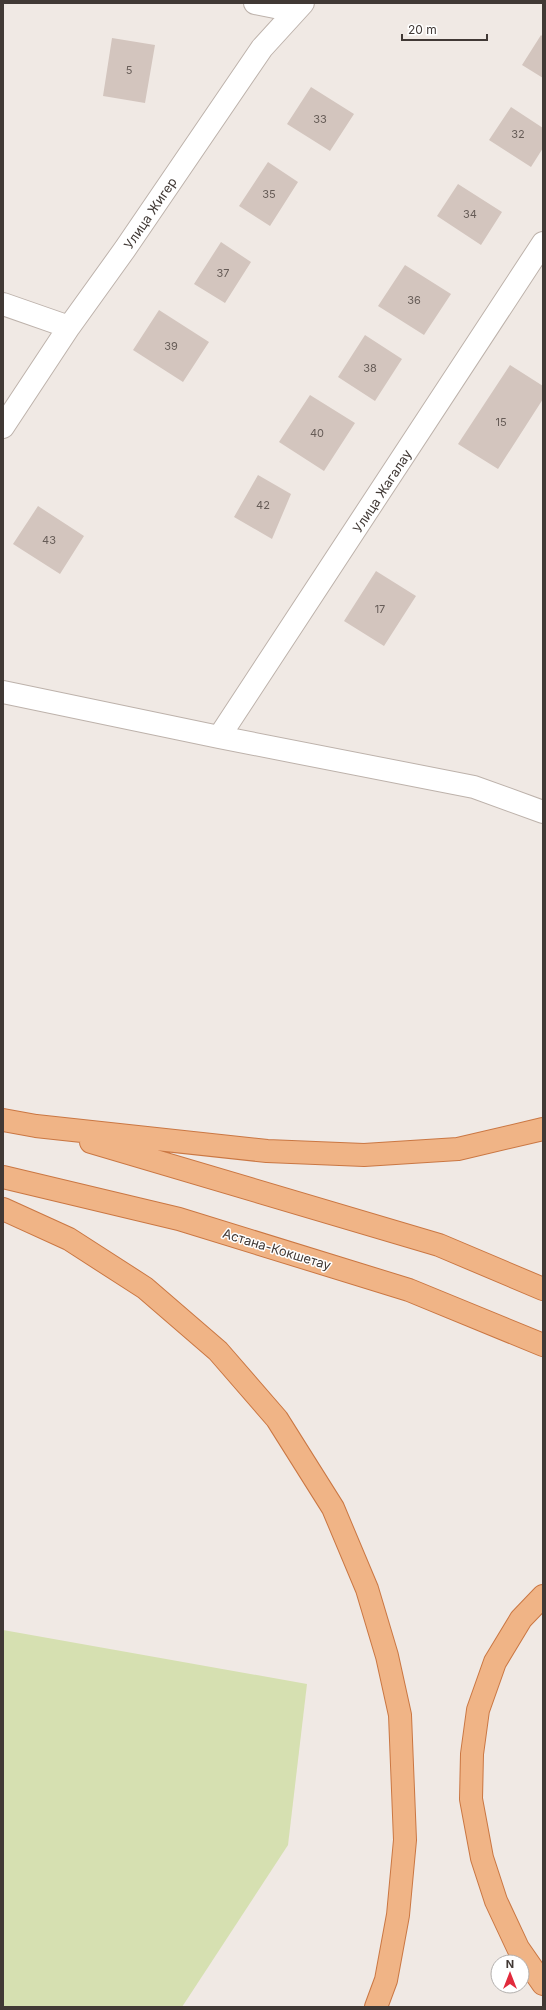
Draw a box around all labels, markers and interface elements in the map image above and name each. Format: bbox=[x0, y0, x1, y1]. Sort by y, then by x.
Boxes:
scale bar bbox=[402, 16, 487, 42]
text: 20 m bbox=[408, 22, 437, 37]
house number: 5 bbox=[126, 63, 133, 77]
house number: 33 bbox=[313, 112, 327, 126]
house number: 32 bbox=[511, 127, 525, 141]
street label: Улица Жигер bbox=[120, 174, 180, 252]
house number: 35 bbox=[262, 187, 276, 201]
house number: 34 bbox=[463, 207, 477, 221]
house number: 37 bbox=[216, 266, 230, 280]
house number: 36 bbox=[407, 293, 421, 307]
house number: 39 bbox=[164, 339, 178, 353]
house number: 38 bbox=[363, 361, 377, 375]
house number: 15 bbox=[495, 415, 507, 429]
house number: 40 bbox=[310, 426, 324, 440]
street label: Улица Жагалау bbox=[349, 446, 415, 536]
house number: 42 bbox=[256, 498, 270, 512]
house number: 43 bbox=[42, 533, 56, 547]
house number: 17 bbox=[375, 602, 385, 616]
street label: Астана-Кокшетау bbox=[221, 1225, 333, 1273]
north arrow bbox=[490, 1954, 530, 1994]
text: N bbox=[506, 1957, 514, 1971]

